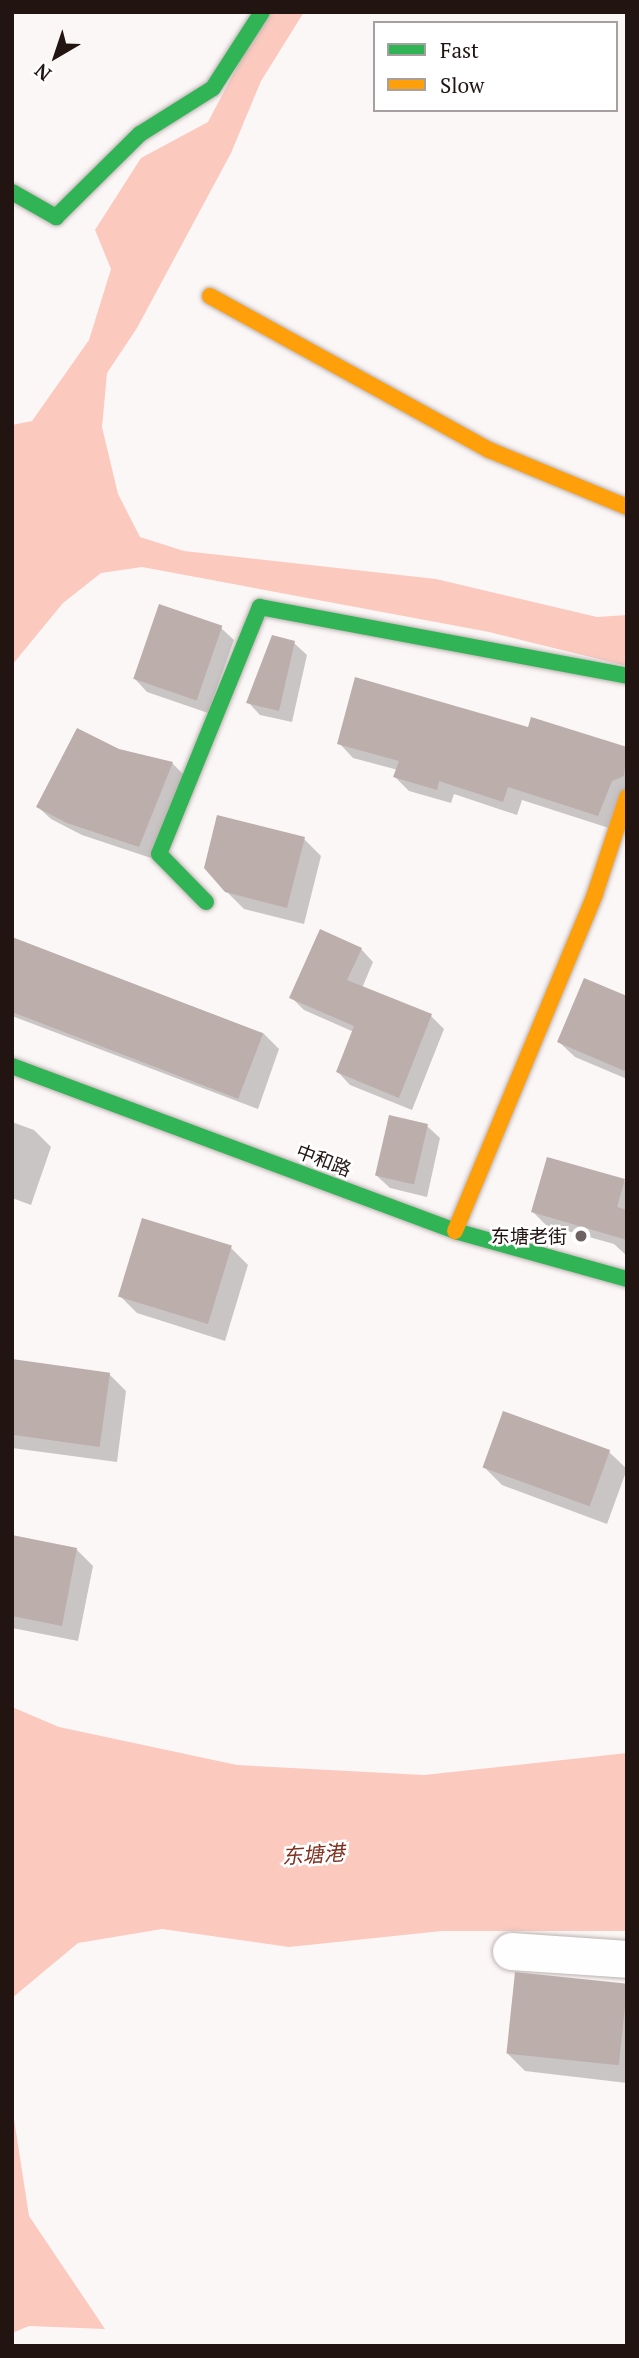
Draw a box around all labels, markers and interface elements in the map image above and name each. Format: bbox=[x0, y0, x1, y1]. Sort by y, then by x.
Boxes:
north arrow bbox=[21, 21, 91, 91]
legend bbox=[373, 21, 618, 112]
text: Fast bbox=[440, 36, 479, 64]
text: N bbox=[29, 58, 56, 87]
text: Slow bbox=[440, 71, 484, 99]
street label: 中和路 bbox=[293, 1139, 355, 1181]
place label: 东塘老街 bbox=[491, 1225, 567, 1247]
marker: 东塘老街 bbox=[573, 1228, 589, 1244]
water label: 东塘港 bbox=[281, 1839, 345, 1869]

